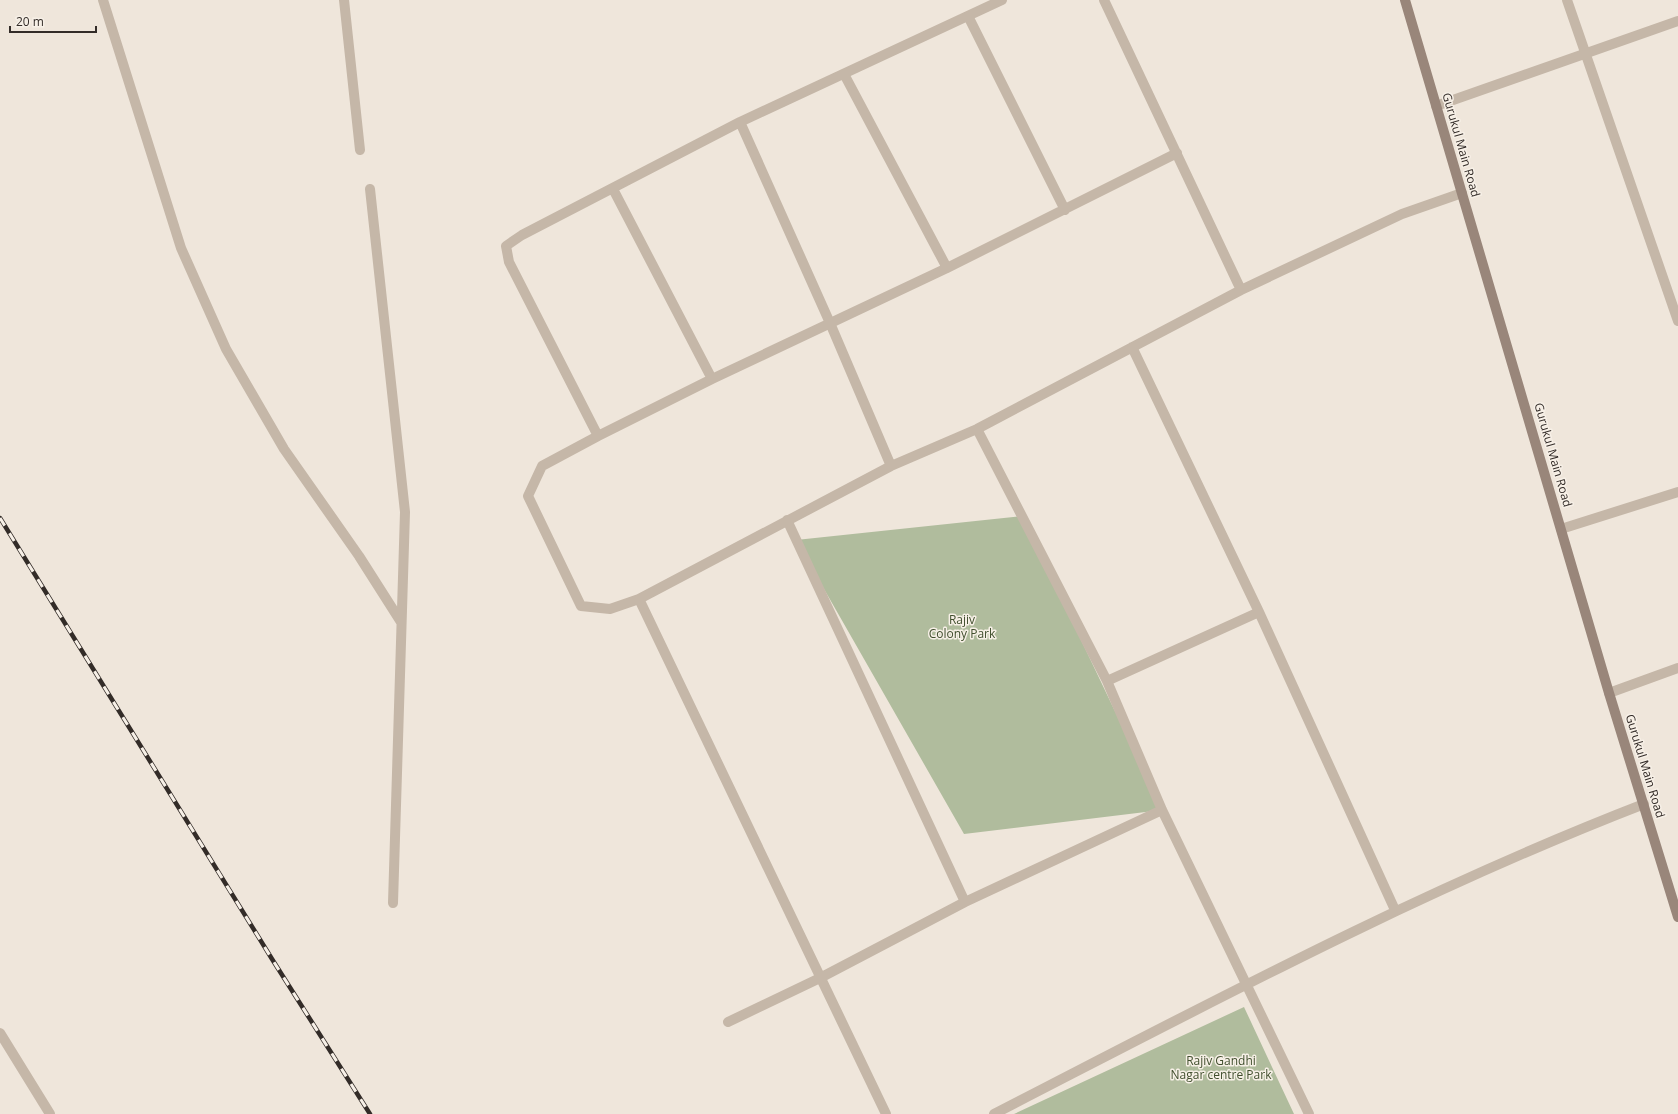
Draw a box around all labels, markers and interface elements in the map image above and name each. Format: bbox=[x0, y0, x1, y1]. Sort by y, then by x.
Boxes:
scale bar bbox=[10, 8, 96, 34]
text: 20 m bbox=[16, 13, 44, 30]
street label: Gurukul Main Road bbox=[1438, 91, 1485, 199]
street label: Gurukul Main Road bbox=[1530, 401, 1577, 509]
park label: Rajiv Colony Park bbox=[929, 611, 996, 642]
street label: Gurukul Main Road bbox=[1622, 712, 1669, 820]
park label: Rajiv Gandhi Nagar centre Park bbox=[1171, 1052, 1272, 1083]

